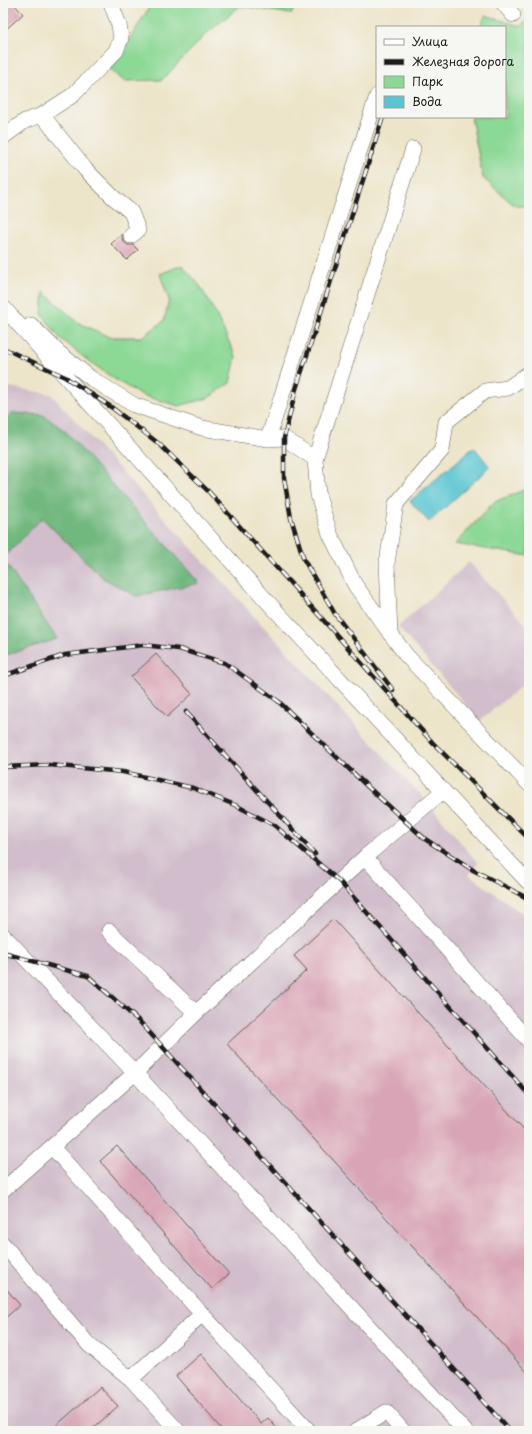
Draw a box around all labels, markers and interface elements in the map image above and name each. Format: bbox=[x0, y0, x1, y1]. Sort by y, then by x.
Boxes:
legend bbox=[376, 26, 506, 118]
text: Улица bbox=[412, 32, 448, 50]
text: Железная дорога bbox=[412, 52, 515, 70]
text: Парк bbox=[412, 72, 444, 90]
text: Вода bbox=[412, 92, 442, 110]

